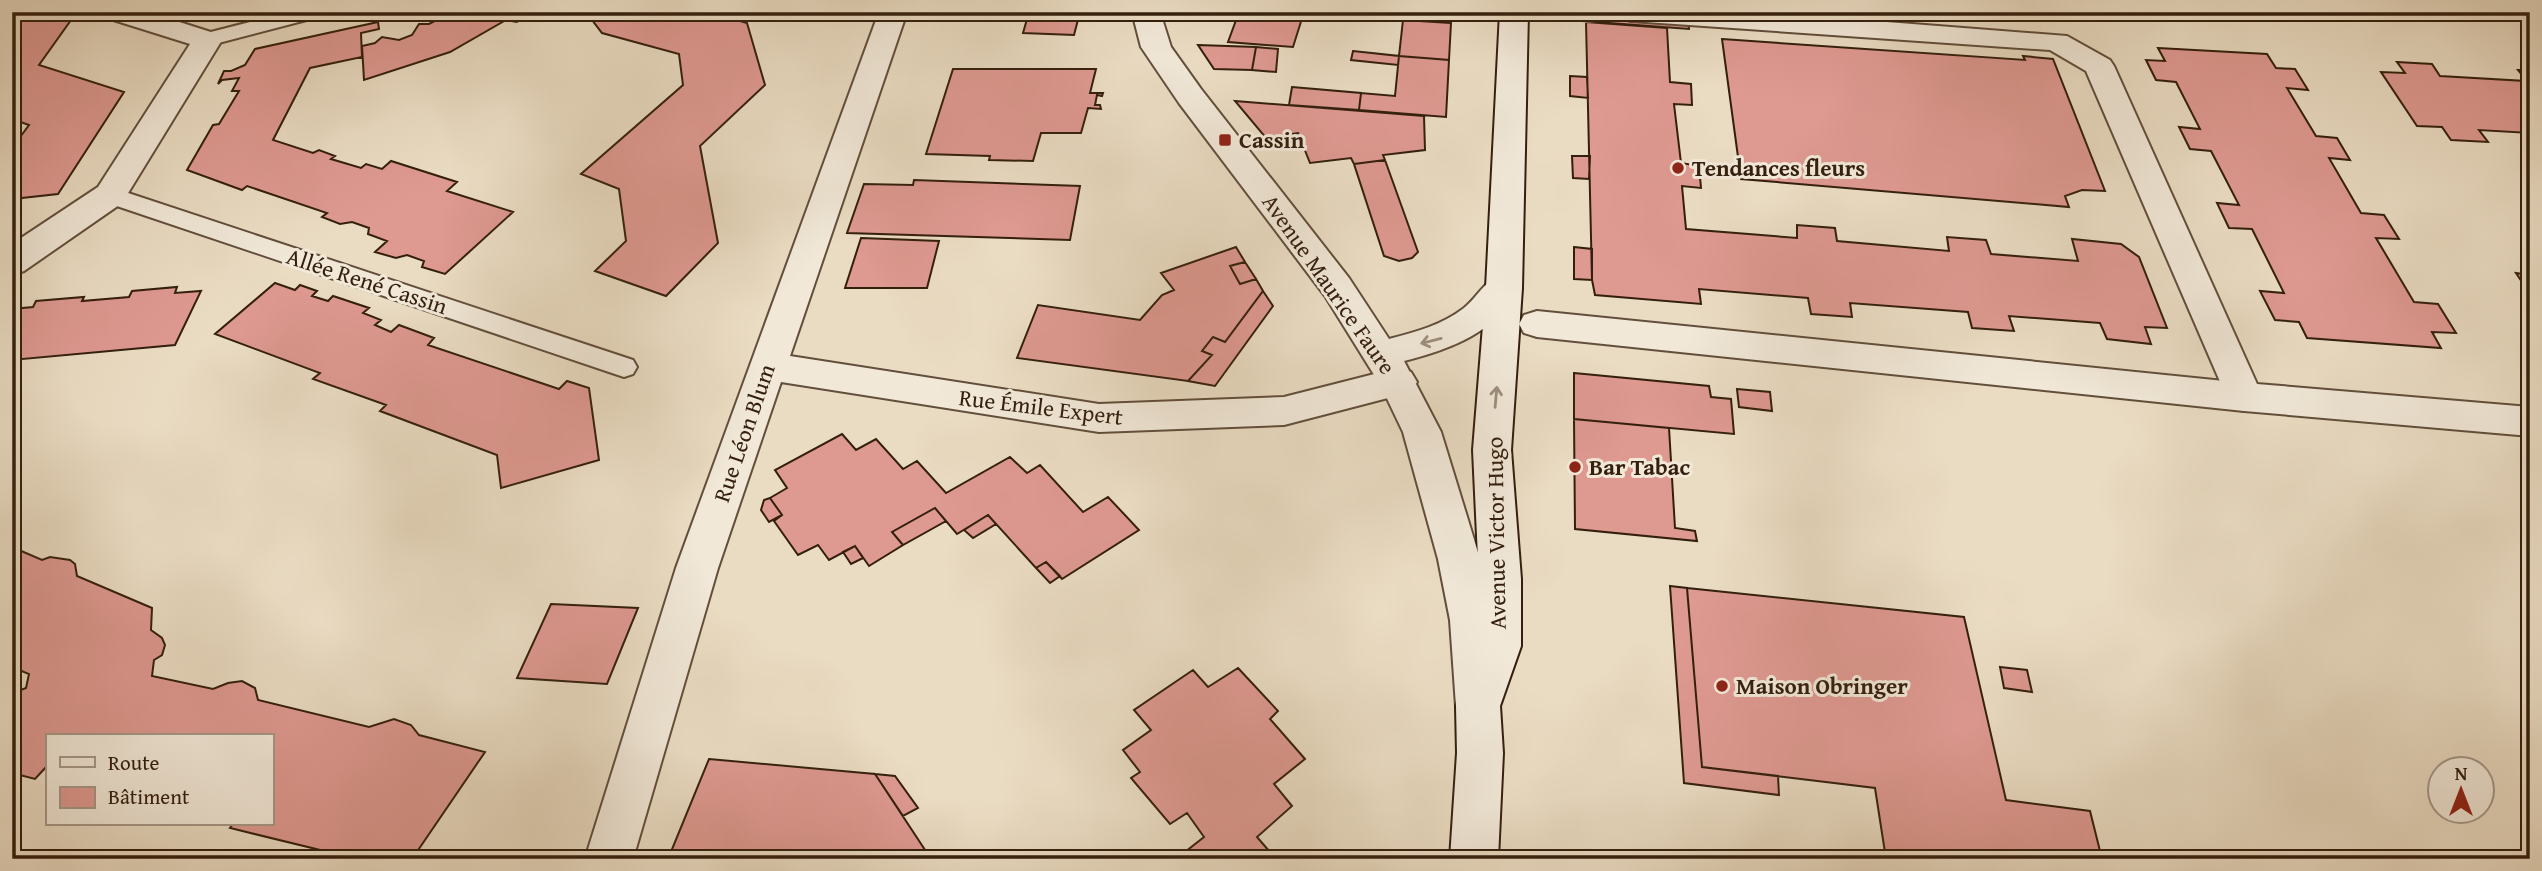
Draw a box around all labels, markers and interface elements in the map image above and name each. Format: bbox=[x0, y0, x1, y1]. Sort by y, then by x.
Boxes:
place label: Cassin bbox=[1239, 123, 1305, 156]
marker: Cassin bbox=[1217, 132, 1233, 148]
place label: Tendances fleurs bbox=[1692, 151, 1865, 184]
marker: Tendances fleurs bbox=[1670, 160, 1686, 176]
street label: Avenue Maurice Faure bbox=[1255, 187, 1404, 381]
street label: Allée René Cassin bbox=[282, 239, 452, 322]
one-way arrow bbox=[1420, 335, 1443, 349]
street label: Rue Léon Blum bbox=[704, 359, 783, 506]
street label: Rue Émile Expert bbox=[957, 380, 1125, 433]
one-way arrow bbox=[1490, 386, 1503, 408]
street label: Avenue Victor Hugo bbox=[1477, 436, 1514, 630]
place label: Bar Tabac bbox=[1589, 450, 1690, 483]
marker: Bar Tabac bbox=[1567, 459, 1583, 475]
place label: Maison Obringer bbox=[1736, 669, 1908, 702]
marker: Maison Obringer bbox=[1714, 678, 1730, 694]
legend bbox=[46, 734, 273, 826]
text: Route bbox=[108, 747, 160, 778]
north arrow bbox=[2426, 756, 2496, 826]
text: N bbox=[2455, 759, 2468, 787]
text: Bâtiment bbox=[108, 781, 190, 812]

